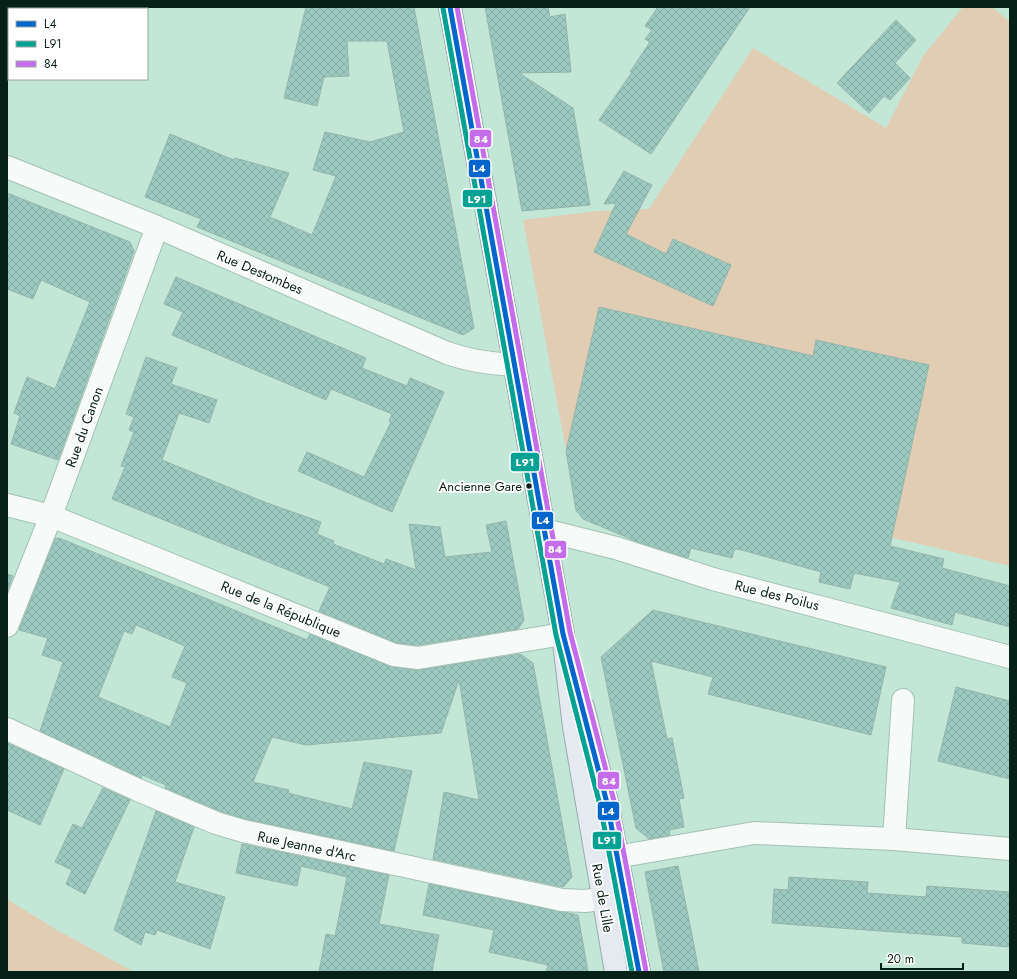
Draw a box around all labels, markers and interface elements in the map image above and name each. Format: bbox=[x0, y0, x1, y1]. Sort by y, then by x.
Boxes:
legend bbox=[8, 8, 148, 80]
text: L4 bbox=[44, 15, 56, 33]
text: L91 bbox=[44, 35, 62, 53]
text: 84 bbox=[44, 55, 58, 73]
line badge: 84 bbox=[469, 129, 492, 148]
text: 84 bbox=[474, 131, 489, 147]
line badge: L4 bbox=[468, 159, 491, 178]
text: L4 bbox=[472, 160, 486, 176]
line badge: L91 bbox=[462, 189, 493, 208]
text: L91 bbox=[468, 191, 486, 207]
street label: Rue Destombes bbox=[214, 245, 306, 299]
street label: Rue du Canon bbox=[60, 384, 108, 470]
line badge: L91 bbox=[510, 452, 540, 472]
text: L91 bbox=[516, 454, 534, 470]
place label: Ancienne Gare bbox=[439, 477, 522, 496]
marker: Ancienne Gare bbox=[524, 481, 534, 491]
line badge: L4 bbox=[531, 511, 554, 530]
text: L4 bbox=[536, 512, 550, 528]
line badge: 84 bbox=[544, 540, 567, 559]
text: 84 bbox=[548, 541, 563, 557]
street label: Rue des Poilus bbox=[733, 575, 822, 615]
street label: Rue de la République bbox=[218, 576, 344, 642]
line badge: 84 bbox=[597, 771, 620, 790]
text: 84 bbox=[602, 773, 617, 789]
line badge: L4 bbox=[597, 801, 620, 821]
text: L4 bbox=[601, 803, 615, 819]
street label: Rue Jeanne d'Arc bbox=[256, 826, 358, 866]
line badge: L91 bbox=[592, 831, 622, 850]
text: L91 bbox=[598, 832, 616, 848]
street label: Rue de Lille bbox=[587, 862, 619, 934]
scale bar bbox=[881, 945, 963, 971]
text: 20 m bbox=[887, 950, 914, 968]

